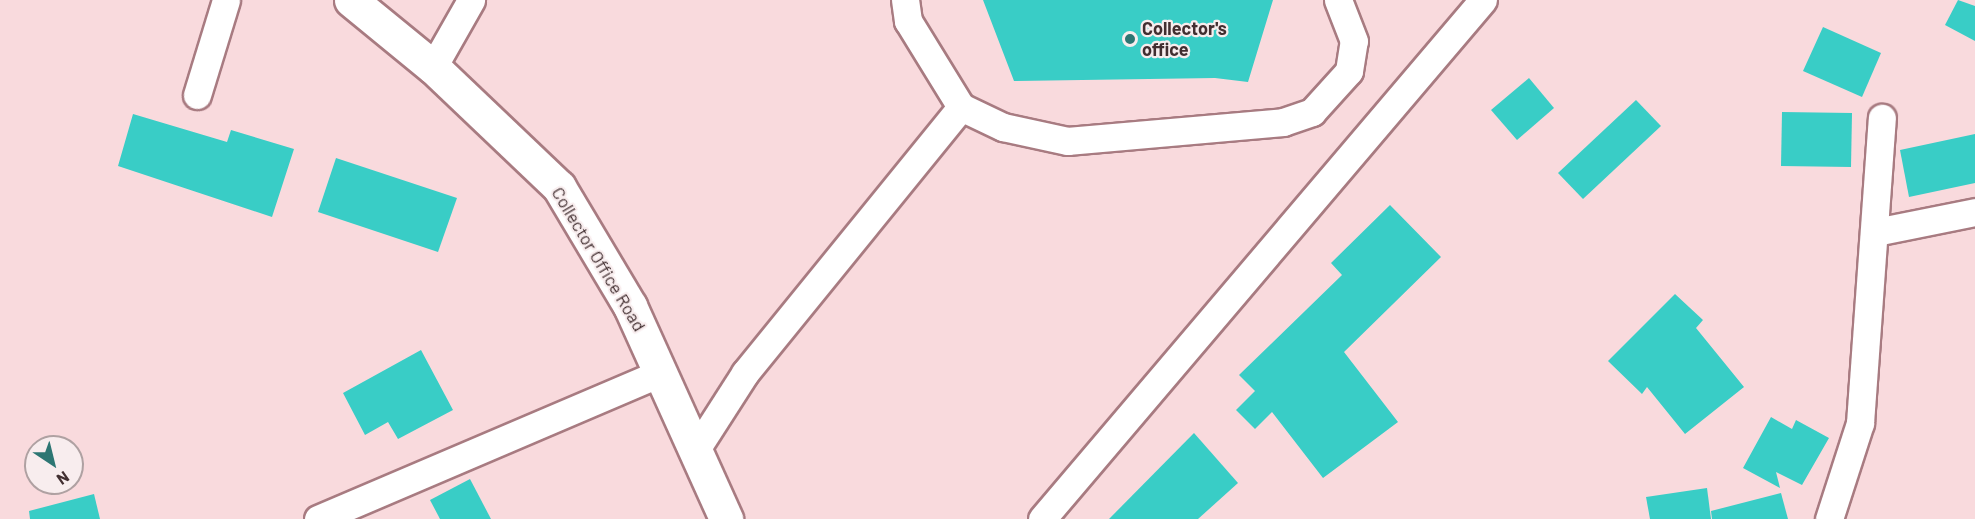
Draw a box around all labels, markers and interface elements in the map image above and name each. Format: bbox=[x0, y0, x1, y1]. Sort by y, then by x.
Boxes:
place label: Collector's office bbox=[1142, 18, 1227, 60]
marker: Collector's office bbox=[1123, 32, 1137, 46]
street label: Collector Office Road bbox=[547, 183, 651, 335]
north arrow bbox=[24, 435, 84, 495]
text: N bbox=[54, 468, 73, 489]

